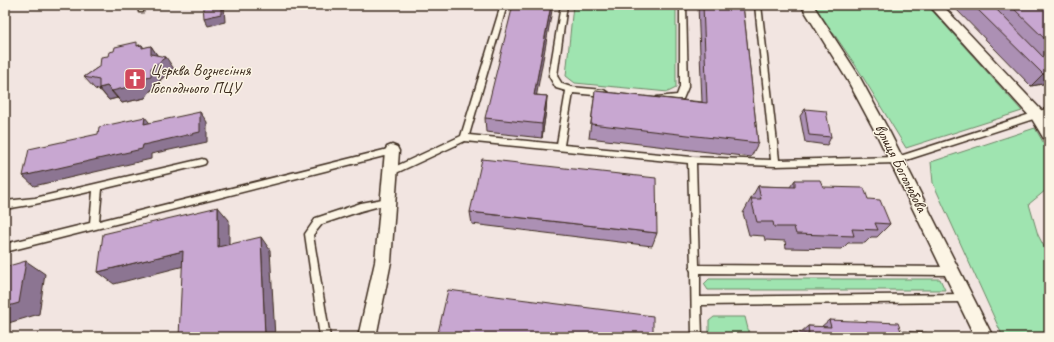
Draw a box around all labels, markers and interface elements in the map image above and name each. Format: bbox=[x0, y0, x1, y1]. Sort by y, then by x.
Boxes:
place label: Церква Вознесіння Господнього ПЦУ bbox=[150, 60, 252, 98]
church icon: Церква Вознесіння Господнього ПЦУ bbox=[122, 66, 148, 92]
street label: вулиця Боголюбова bbox=[870, 120, 933, 217]

